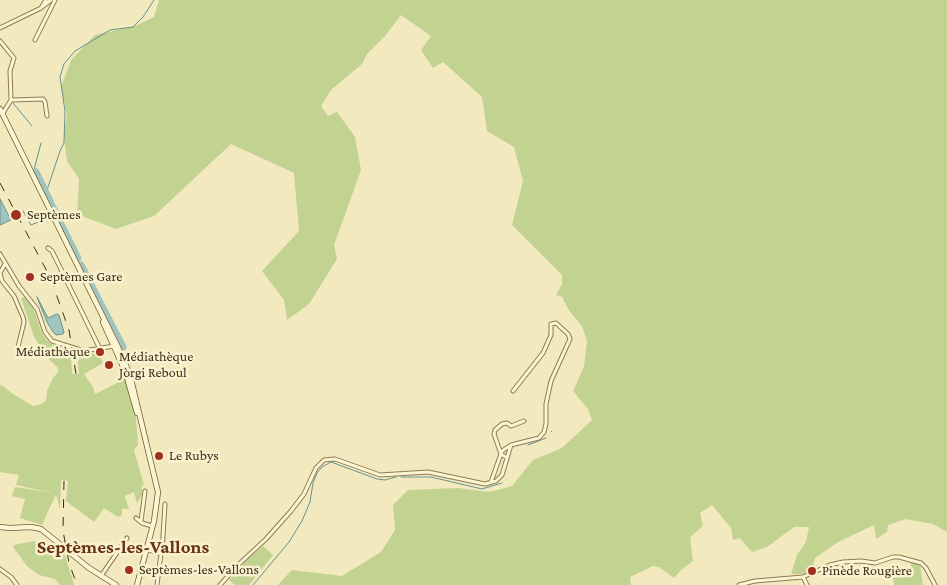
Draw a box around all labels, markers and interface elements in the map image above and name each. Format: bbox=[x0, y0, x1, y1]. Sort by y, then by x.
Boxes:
place label: Septèmes bbox=[27, 207, 81, 223]
marker: Septèmes bbox=[9, 208, 23, 222]
place label: Septèmes Gare bbox=[40, 269, 122, 285]
marker: Septèmes Gare bbox=[24, 271, 36, 283]
place label: Médiathèque bbox=[16, 344, 90, 360]
marker: Médiathèque bbox=[94, 346, 106, 358]
place label: Médiathèque Jòrgi Reboul bbox=[119, 349, 193, 382]
marker: Médiathèque Jòrgi Reboul bbox=[103, 359, 115, 371]
place label: Le Rubys bbox=[169, 448, 219, 464]
marker: Le Rubys bbox=[153, 450, 165, 462]
district label: Septèmes-les-Vallons bbox=[37, 536, 209, 558]
place label: Septèmes-les-Vallons bbox=[139, 562, 259, 578]
place label: Pinède Rougière bbox=[822, 563, 912, 579]
marker: Septèmes-les-Vallons bbox=[123, 564, 135, 576]
marker: Pinède Rougière bbox=[806, 565, 818, 577]

